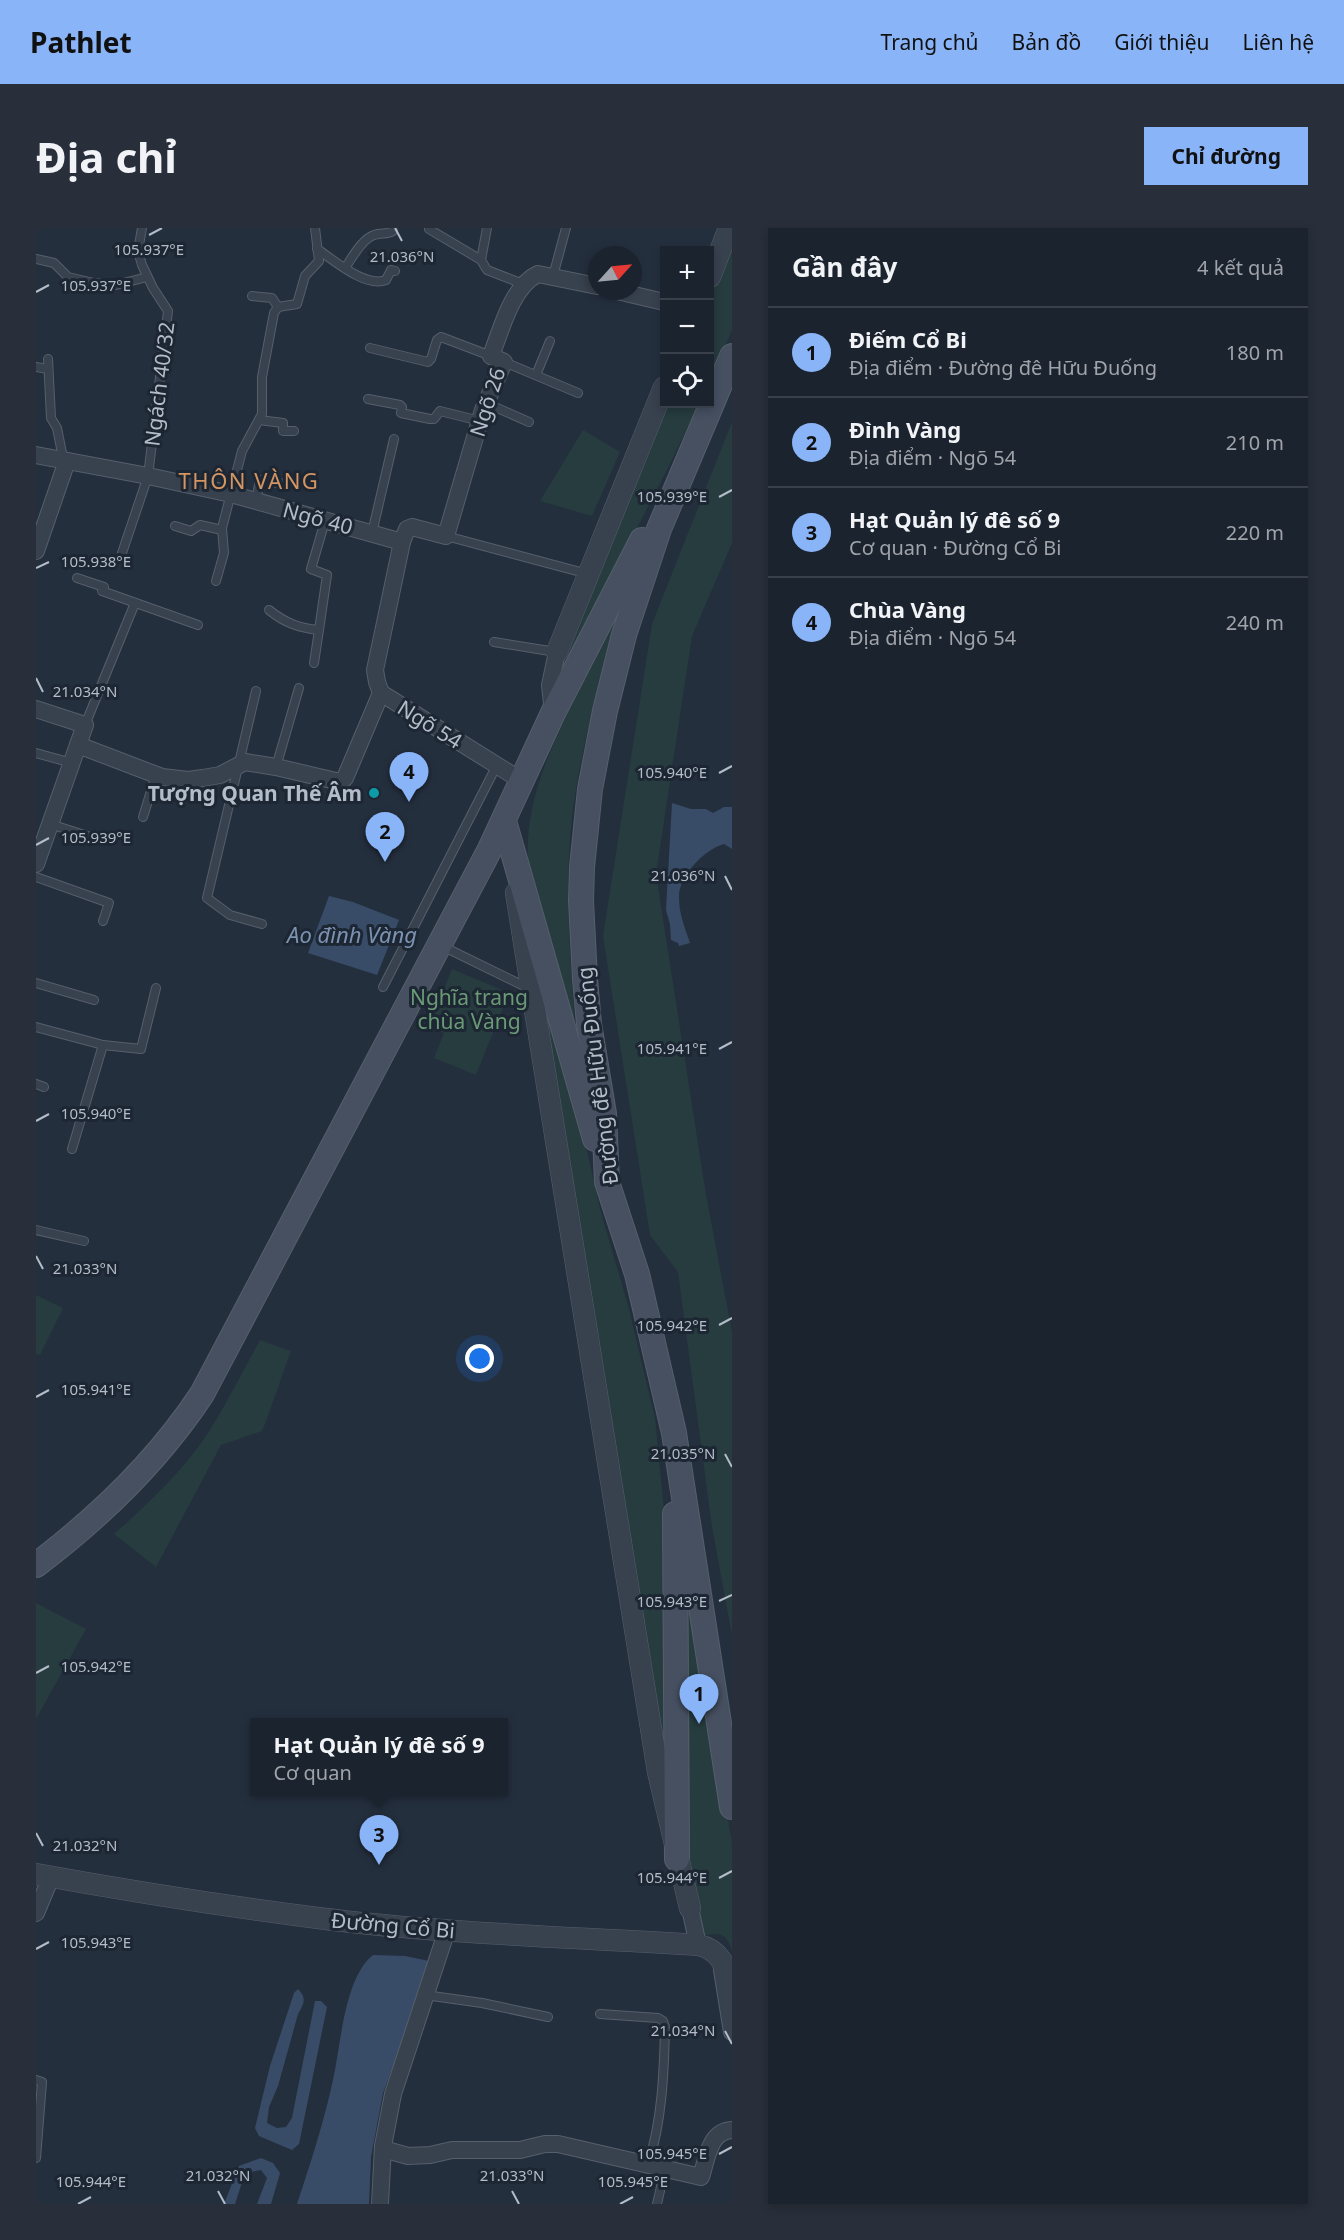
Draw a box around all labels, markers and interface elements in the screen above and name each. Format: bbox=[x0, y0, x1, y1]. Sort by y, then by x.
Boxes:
text: Pathlet bbox=[30, 23, 132, 61]
text: Trang chủ bbox=[881, 28, 979, 56]
text: Bản đồ bbox=[1012, 28, 1081, 56]
text: Giới thiệu bbox=[1114, 28, 1209, 56]
text: Liên hệ bbox=[1242, 28, 1314, 56]
button: Chỉ đường bbox=[1144, 127, 1308, 185]
text: Địa chỉ bbox=[36, 128, 177, 185]
text: 105.937°E bbox=[114, 239, 184, 259]
text: 21.036°N bbox=[370, 246, 434, 266]
north arrow bbox=[588, 246, 642, 300]
map controls bbox=[660, 246, 714, 408]
button: + bbox=[660, 246, 714, 300]
text: Gần đây bbox=[792, 249, 897, 285]
text: 4 kết quả bbox=[1197, 254, 1284, 281]
text: 105.937°E bbox=[61, 275, 131, 295]
button: − bbox=[660, 300, 714, 354]
street label: Ngách 40/32 bbox=[137, 320, 181, 448]
text: Điếm Cổ Bi bbox=[849, 324, 967, 354]
text: 1 bbox=[806, 339, 817, 366]
text: 180 m bbox=[1226, 339, 1284, 366]
button: locate bbox=[660, 354, 714, 408]
text: Địa điểm · Đường đê Hữu Đuống bbox=[849, 354, 1157, 381]
street label: Ngõ 26 bbox=[463, 364, 511, 440]
text: Đình Vàng bbox=[849, 414, 961, 444]
text: 2 bbox=[806, 429, 817, 456]
text: 210 m bbox=[1226, 429, 1284, 456]
text: Địa điểm · Ngõ 54 bbox=[849, 444, 1016, 471]
district label: THÔN VÀNG bbox=[179, 465, 319, 495]
text: 105.939°E bbox=[637, 486, 707, 506]
street label: Ngõ 40 bbox=[280, 495, 356, 541]
text: Hạt Quản lý đê số 9 bbox=[849, 504, 1060, 534]
text: 3 bbox=[806, 519, 817, 546]
text: 220 m bbox=[1226, 519, 1284, 546]
text: Cơ quan · Đường Cổ Bi bbox=[849, 534, 1062, 561]
text: 105.938°E bbox=[61, 551, 131, 571]
text: Chùa Vàng bbox=[849, 594, 966, 624]
text: 4 bbox=[806, 609, 817, 636]
text: 240 m bbox=[1226, 609, 1284, 636]
text: Địa điểm · Ngõ 54 bbox=[849, 624, 1016, 651]
text: 21.034°N bbox=[53, 681, 117, 701]
street label: Ngõ 54 bbox=[392, 693, 468, 755]
pin: 4 bbox=[390, 752, 428, 802]
text: 105.940°E bbox=[637, 762, 707, 782]
place label: Tượng Quan Thế Âm bbox=[148, 779, 362, 807]
marker: Tượng Quan Thế Âm bbox=[367, 786, 381, 800]
pin: 2 bbox=[366, 812, 404, 862]
text: 105.939°E bbox=[61, 827, 131, 847]
text: 21.036°N bbox=[651, 865, 715, 885]
water label: Ao đình Vàng bbox=[285, 919, 417, 949]
street label: Đường đê Hữu Đuống bbox=[570, 966, 624, 1186]
park label: Nghĩa trang chùa Vàng bbox=[410, 983, 528, 1035]
text: 105.941°E bbox=[637, 1038, 707, 1058]
text: 105.940°E bbox=[61, 1103, 131, 1123]
text: 21.033°N bbox=[53, 1258, 117, 1278]
text: 105.942°E bbox=[637, 1315, 707, 1335]
your location bbox=[465, 1344, 494, 1373]
text: 105.941°E bbox=[61, 1379, 131, 1399]
text: 21.035°N bbox=[651, 1443, 715, 1463]
text: 105.943°E bbox=[637, 1591, 707, 1611]
text: 105.942°E bbox=[61, 1656, 131, 1676]
pin: 1 bbox=[680, 1674, 718, 1724]
popup bbox=[250, 1718, 508, 1796]
text: Hạt Quản lý đê số 9 bbox=[273, 1729, 485, 1759]
text: Cơ quan bbox=[273, 1759, 352, 1786]
pin: 3 bbox=[360, 1816, 398, 1865]
text: 21.032°N bbox=[53, 1835, 117, 1855]
text: 105.944°E bbox=[637, 1867, 707, 1887]
street label: Đường Cổ Bi bbox=[330, 1906, 456, 1944]
text: 105.943°E bbox=[61, 1932, 131, 1952]
text: 21.034°N bbox=[651, 2020, 715, 2040]
text: 105.945°E bbox=[637, 2143, 707, 2163]
text: 21.032°N bbox=[186, 2165, 250, 2185]
text: 21.033°N bbox=[480, 2165, 544, 2185]
text: 105.944°E bbox=[56, 2171, 126, 2191]
text: 105.945°E bbox=[598, 2171, 668, 2191]

